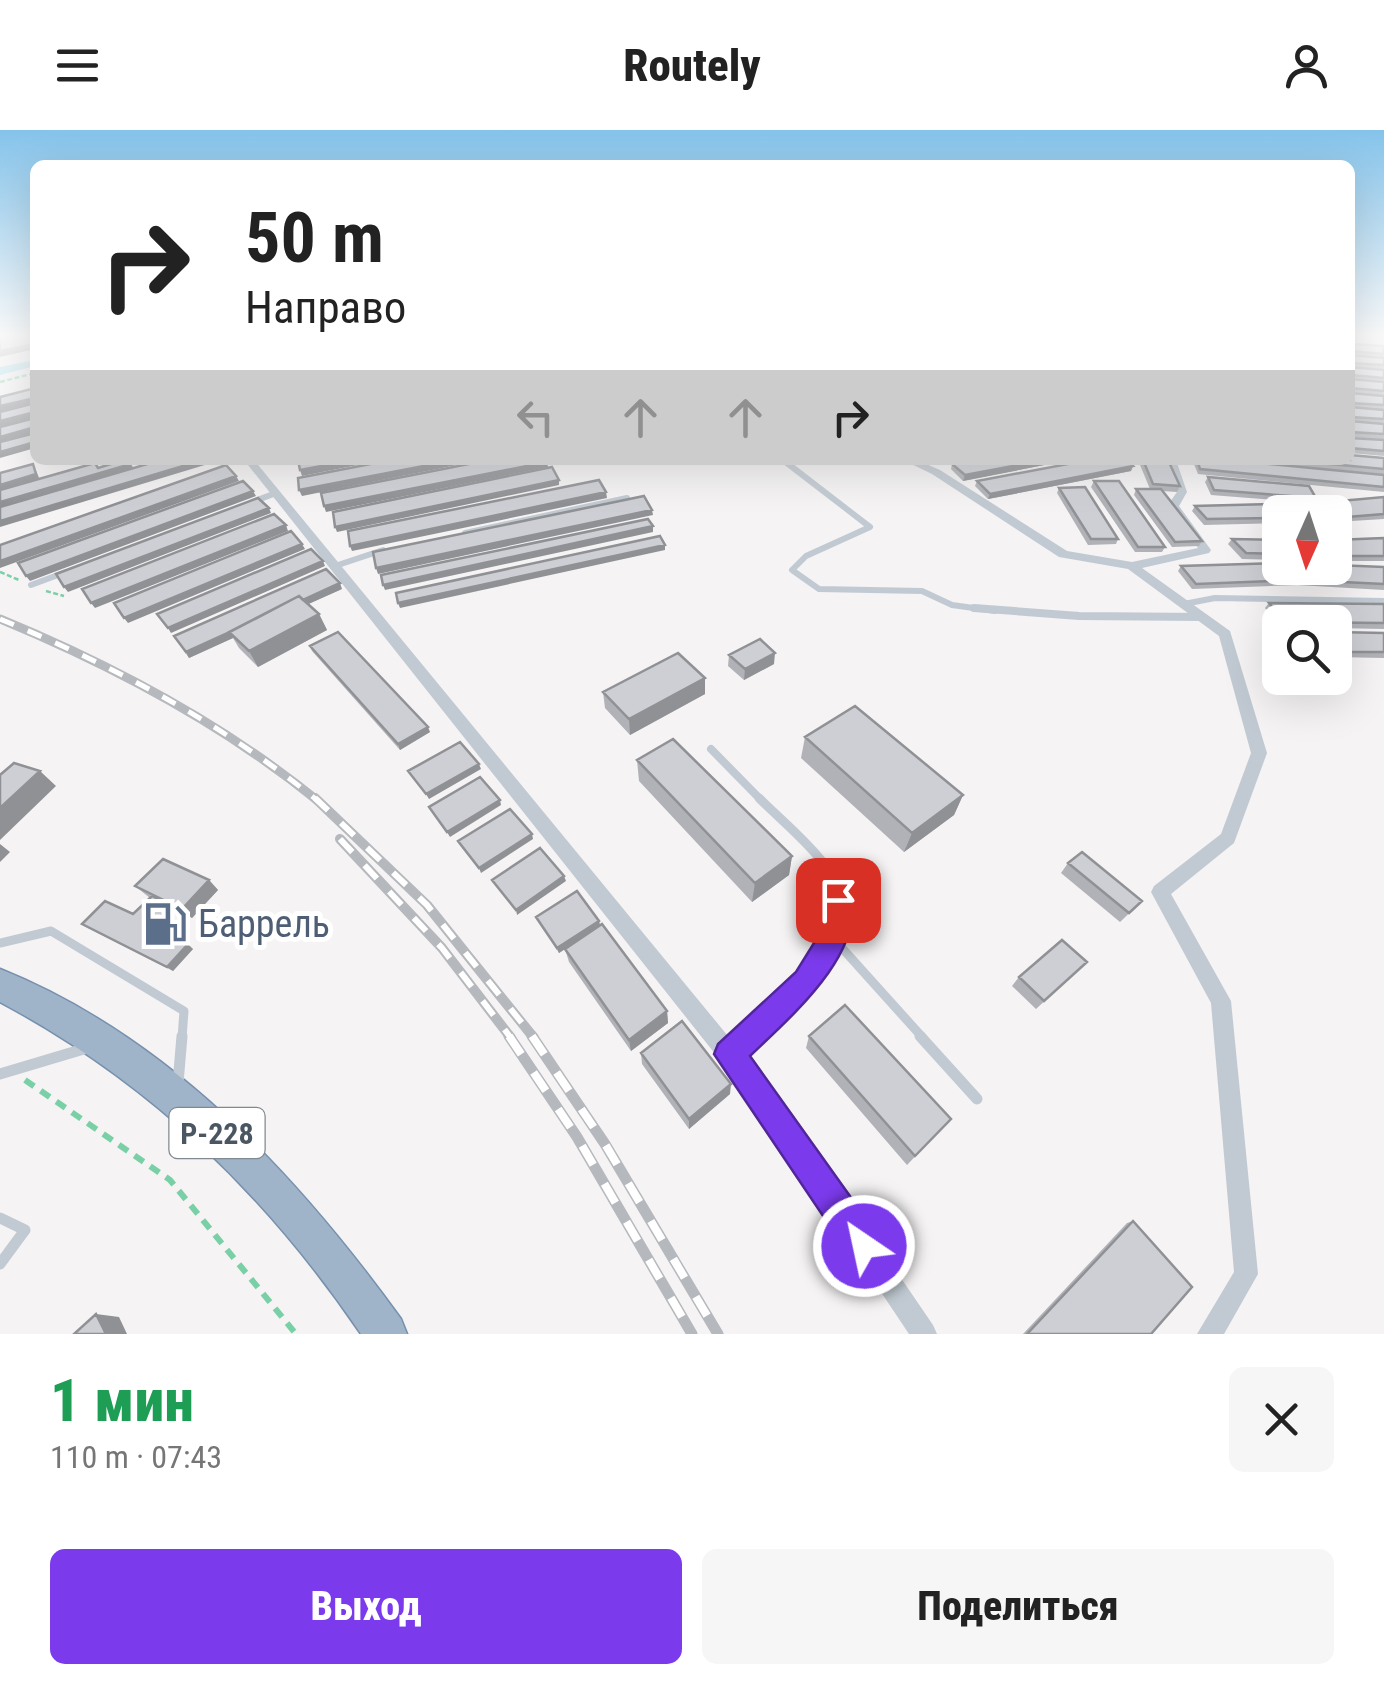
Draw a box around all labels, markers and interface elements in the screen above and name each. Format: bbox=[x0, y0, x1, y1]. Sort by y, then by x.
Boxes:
icon: menu bbox=[50, 38, 105, 93]
icon: person bbox=[1279, 38, 1334, 93]
text: Routely bbox=[623, 39, 761, 92]
text: 50 m bbox=[245, 197, 384, 279]
icon: right bbox=[80, 200, 210, 330]
text: Направо bbox=[245, 281, 406, 334]
icon: left bbox=[508, 390, 563, 445]
icon: ahead bbox=[613, 390, 668, 445]
icon: ahead bbox=[718, 390, 773, 445]
icon: right bbox=[823, 390, 878, 445]
north arrow bbox=[1262, 495, 1352, 585]
map controls bbox=[1262, 495, 1352, 695]
button: search bbox=[1262, 605, 1352, 695]
pin bbox=[796, 858, 881, 943]
icon: arrive bbox=[811, 873, 866, 928]
fuel station icon: Баррель bbox=[141, 900, 189, 948]
place label: Баррель bbox=[198, 902, 330, 946]
road number: Р-228 bbox=[170, 1108, 264, 1158]
position arrow bbox=[812, 1194, 916, 1298]
text: 1 мин bbox=[50, 1365, 194, 1436]
button: close bbox=[1229, 1367, 1334, 1472]
text: 110 m · 07:43 bbox=[50, 1438, 222, 1476]
button: Выход bbox=[50, 1549, 682, 1664]
button: Поделиться bbox=[702, 1549, 1334, 1664]

